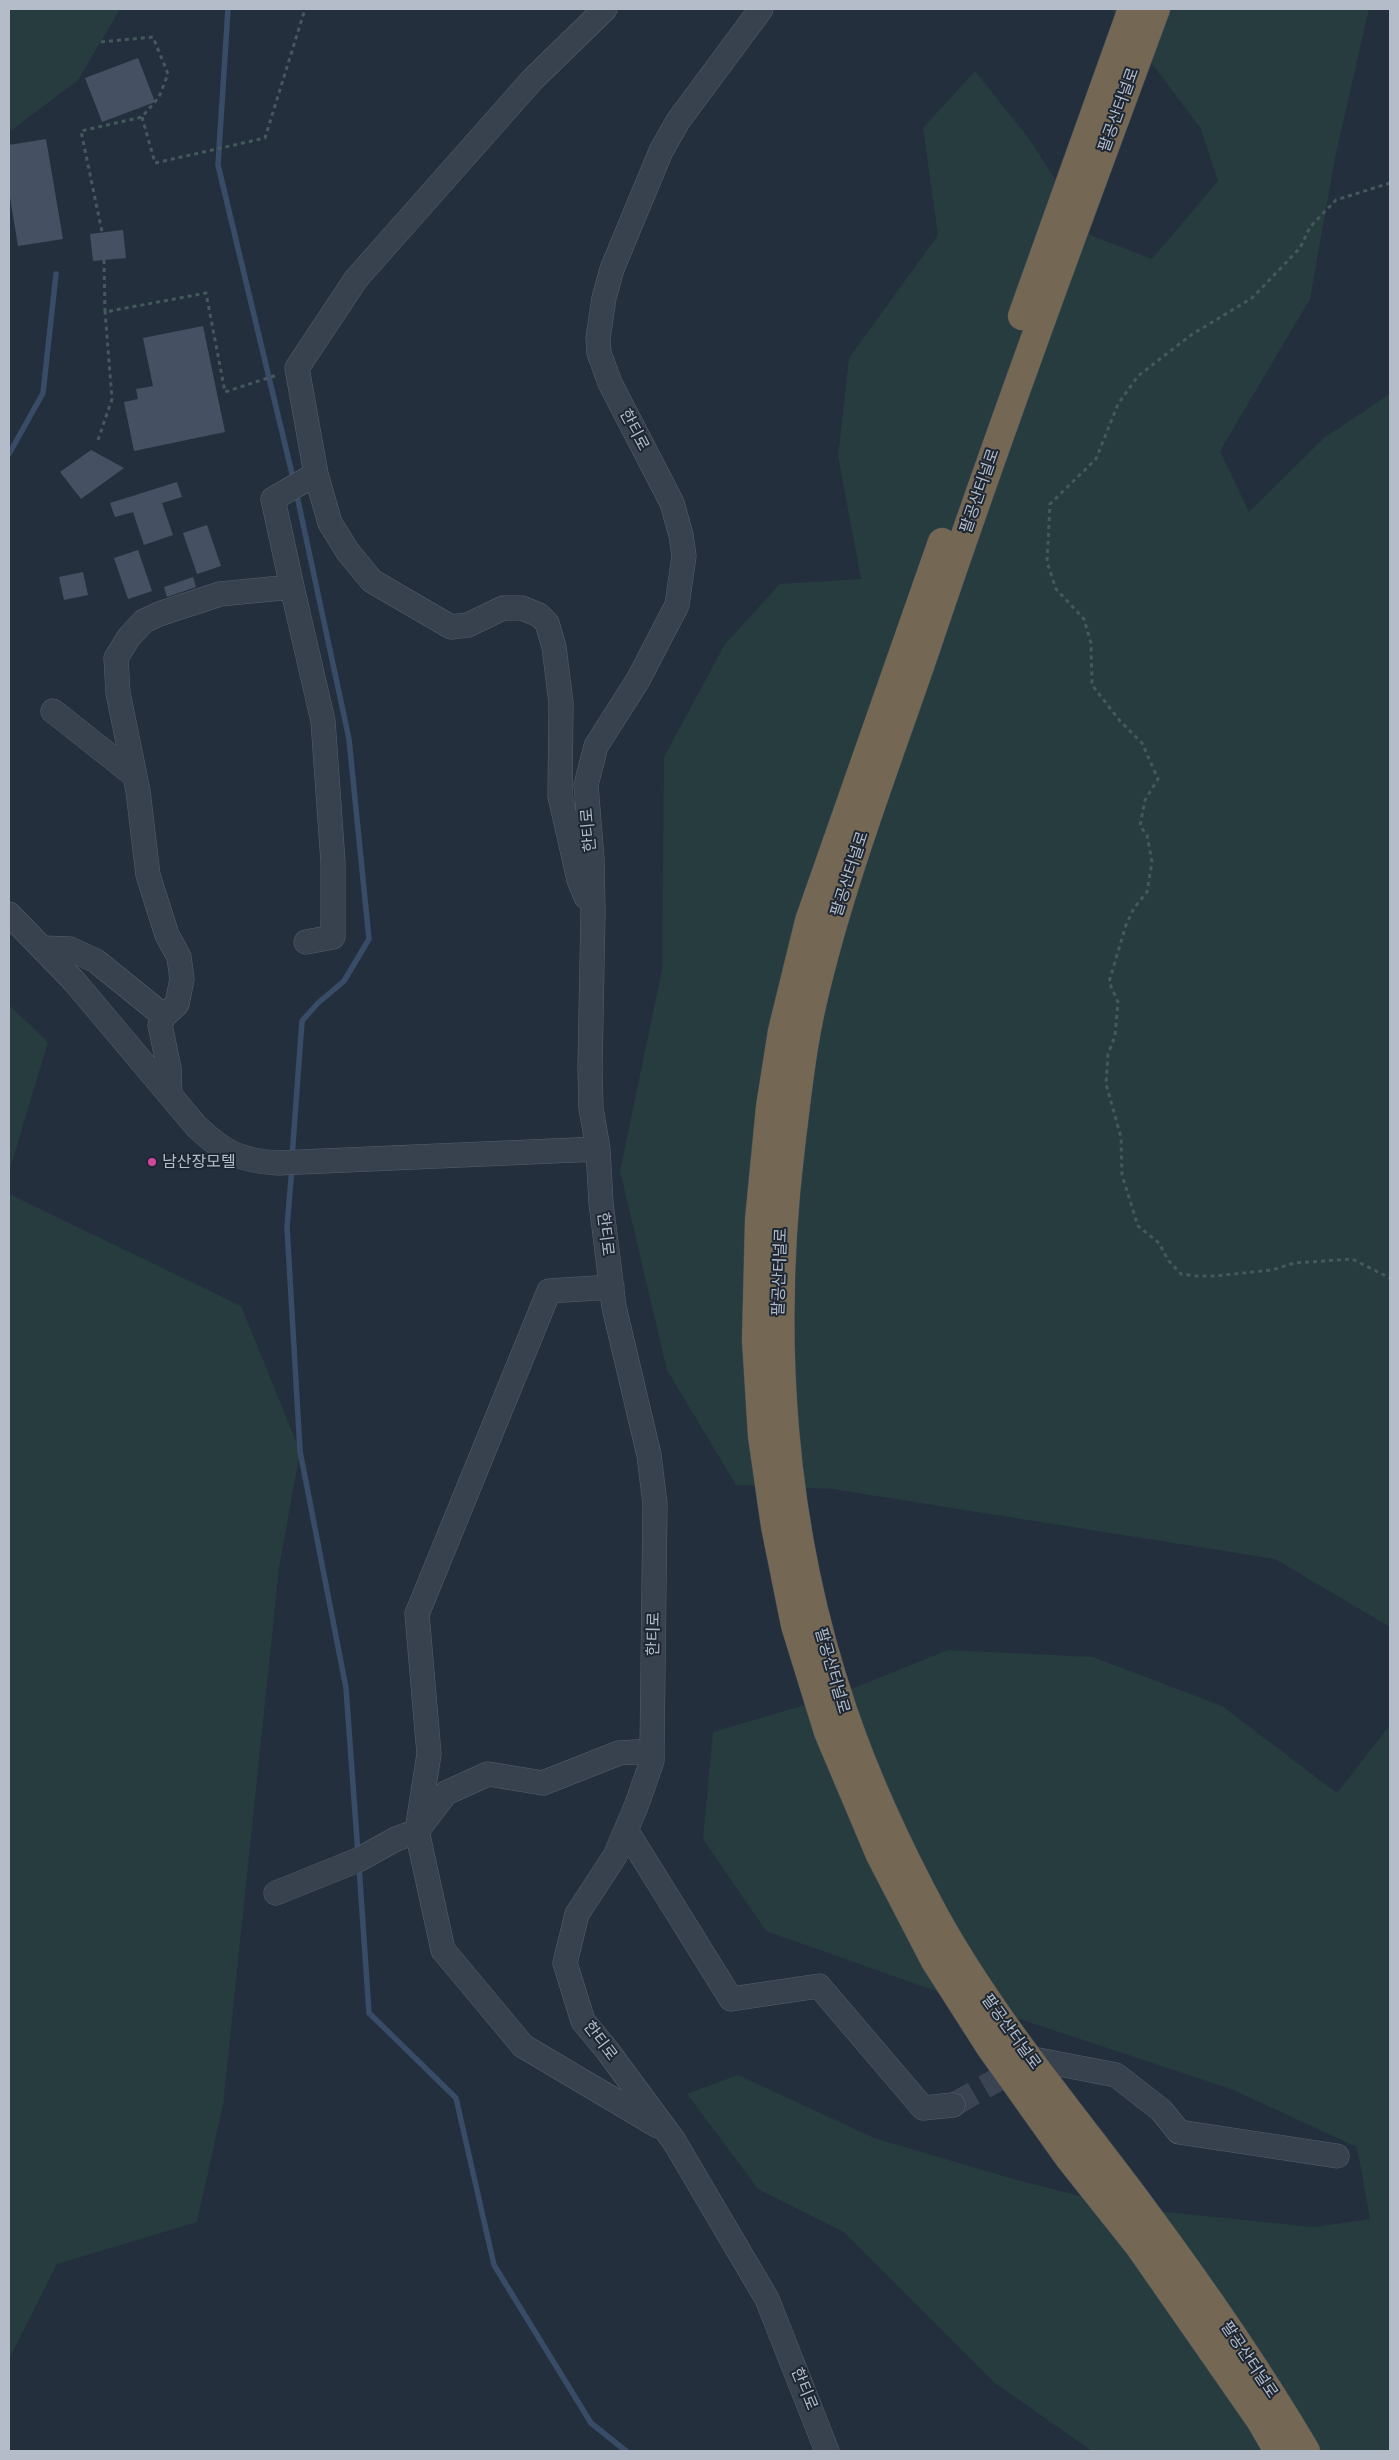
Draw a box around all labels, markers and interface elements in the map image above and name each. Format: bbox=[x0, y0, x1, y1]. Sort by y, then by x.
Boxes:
street label: 팔공산터널로 bbox=[1095, 65, 1143, 155]
street label: 한티로 bbox=[615, 406, 653, 454]
street label: 팔공산터널로 bbox=[957, 446, 1003, 536]
street label: 한티로 bbox=[578, 807, 600, 853]
street label: 팔공산터널로 bbox=[827, 829, 873, 919]
place label: 남산장모텔 bbox=[162, 1152, 236, 1172]
marker: 남산장모텔 bbox=[146, 1156, 158, 1168]
street label: 한티로 bbox=[593, 1211, 617, 1257]
street label: 팔공산터널로 bbox=[769, 1228, 791, 1316]
street label: 한티로 bbox=[644, 1612, 664, 1656]
street label: 팔공산터널로 bbox=[811, 1626, 853, 1716]
street label: 팔공산터널로 bbox=[977, 1991, 1045, 2073]
street label: 한티로 bbox=[579, 2018, 621, 2064]
street label: 팔공산터널로 bbox=[1216, 2318, 1282, 2402]
street label: 한티로 bbox=[787, 2365, 821, 2413]

